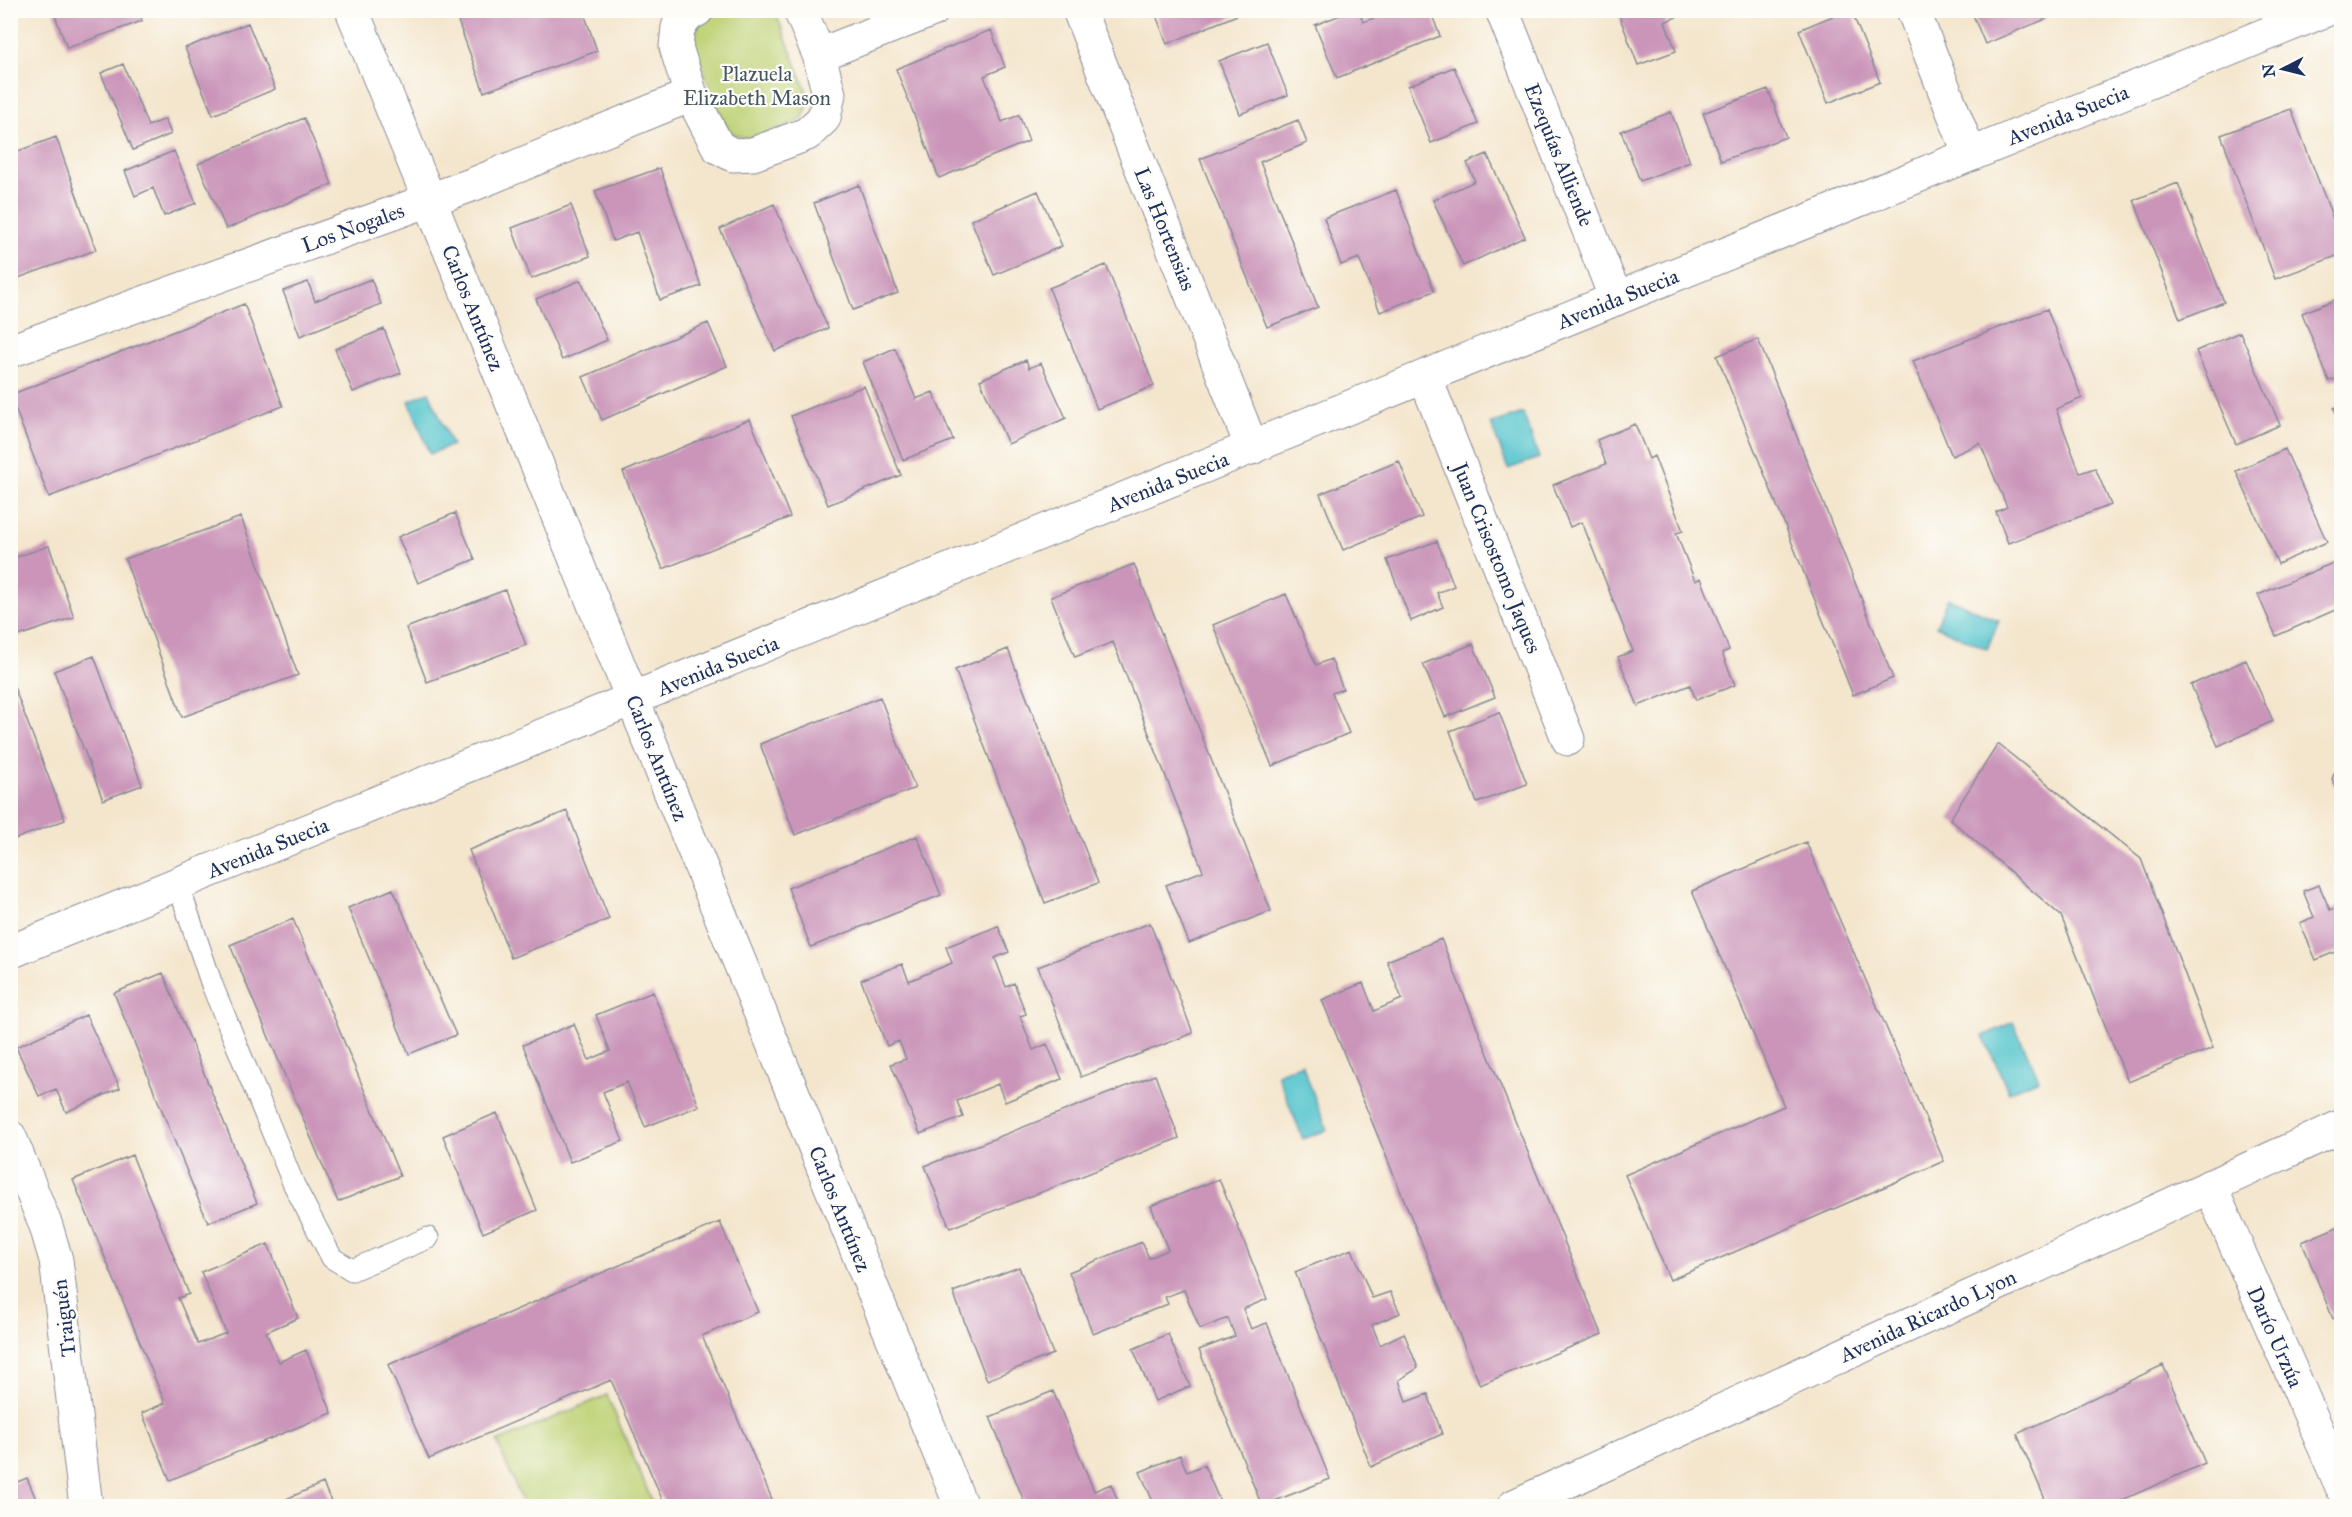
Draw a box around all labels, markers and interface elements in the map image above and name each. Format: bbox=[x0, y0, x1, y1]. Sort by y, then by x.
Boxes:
north arrow bbox=[2253, 39, 2313, 99]
park label: Plazuela Elizabeth Mason bbox=[683, 61, 831, 111]
text: N bbox=[2258, 62, 2279, 79]
street label: Avenida Suecia bbox=[2003, 79, 2132, 151]
street label: Ezequías Alliende bbox=[1518, 80, 1600, 231]
street label: Las Hortensias bbox=[1128, 164, 1202, 294]
street label: Los Nogales bbox=[298, 197, 408, 259]
street label: Carlos Antúnez bbox=[436, 241, 510, 375]
street label: Avenida Suecia bbox=[1553, 263, 1682, 335]
street label: Avenida Suecia bbox=[1103, 446, 1232, 518]
street label: Juan Crisostomo Jaques bbox=[1446, 457, 1547, 657]
street label: Avenida Suecia bbox=[653, 630, 782, 702]
street label: Carlos Antúnez bbox=[620, 691, 694, 825]
street label: Avenida Suecia bbox=[203, 812, 332, 884]
street label: Carlos Antúnez bbox=[803, 1142, 877, 1276]
street label: Avenida Ricardo Lyon bbox=[1835, 1264, 2020, 1369]
street label: Traiguén bbox=[46, 1278, 82, 1358]
street label: Darío Urzúa bbox=[2241, 1282, 2309, 1392]

